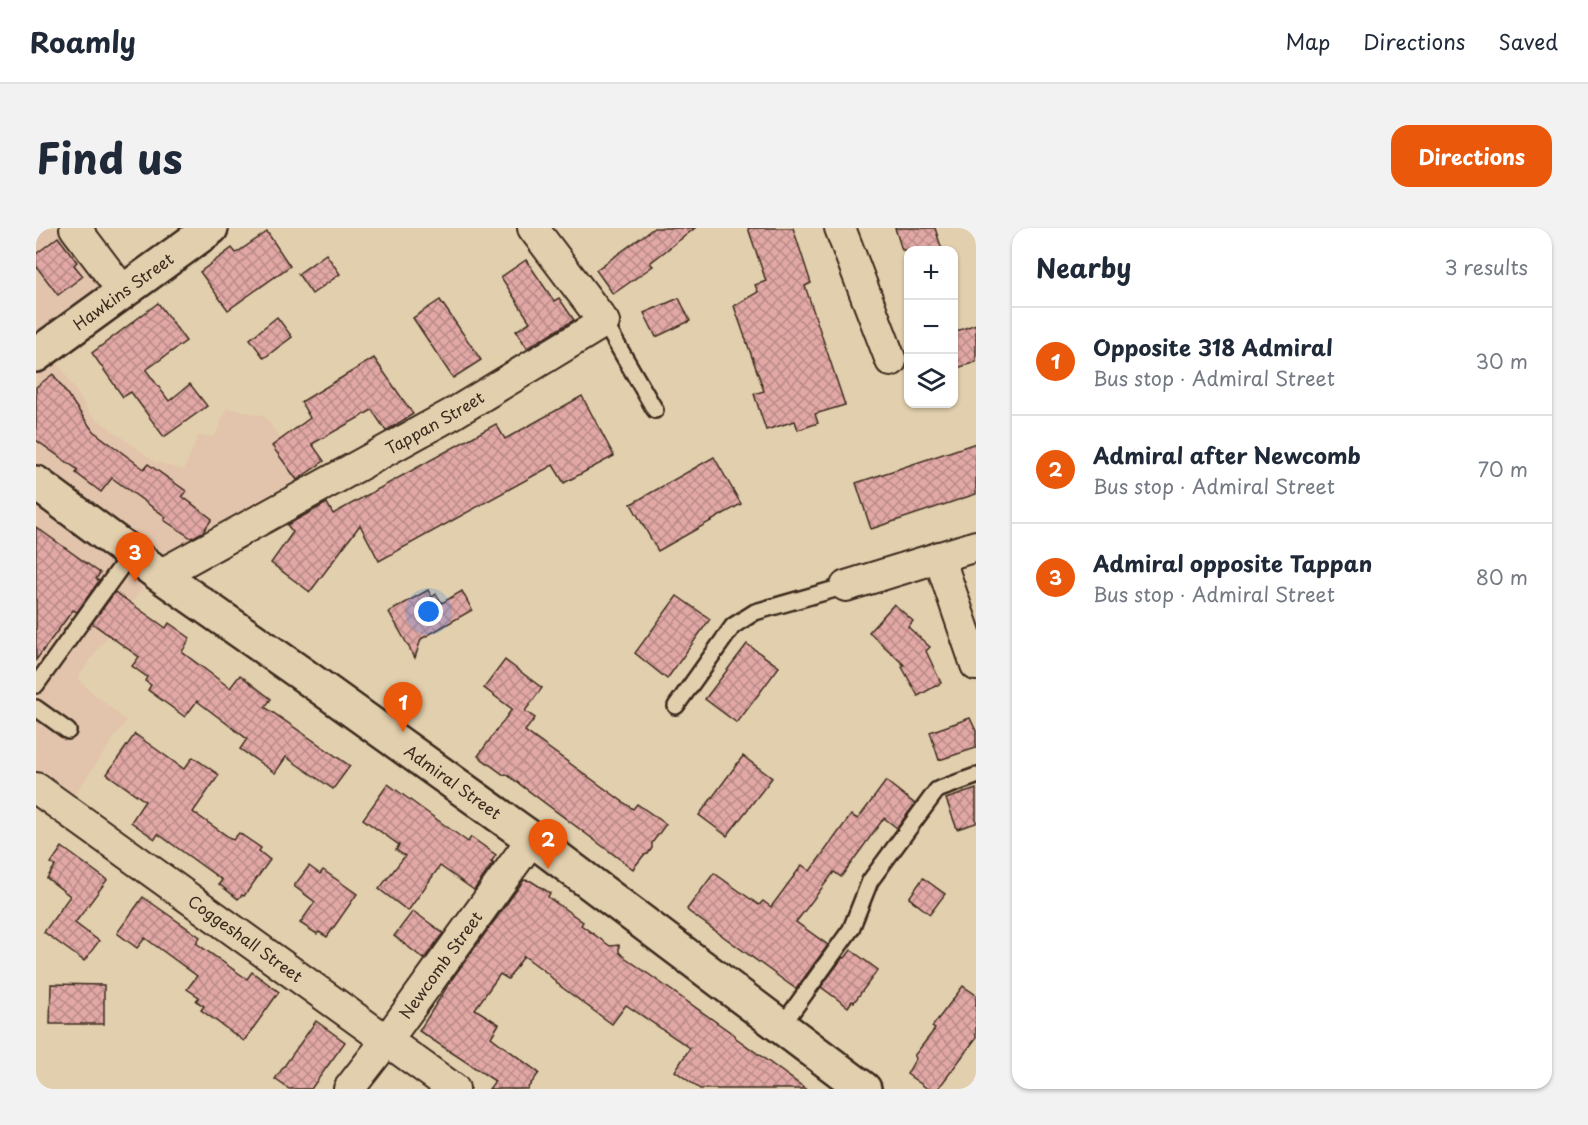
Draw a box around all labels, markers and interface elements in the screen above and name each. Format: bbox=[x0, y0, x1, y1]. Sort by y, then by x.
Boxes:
text: Roamly bbox=[30, 20, 136, 63]
text: Map bbox=[1285, 25, 1330, 57]
text: Directions bbox=[1363, 25, 1465, 57]
text: Saved bbox=[1498, 25, 1558, 57]
text: Find us bbox=[36, 125, 183, 188]
button: Directions bbox=[1391, 125, 1552, 187]
street label: Hawkins Street bbox=[68, 246, 178, 335]
map controls bbox=[904, 246, 958, 408]
button: + bbox=[904, 246, 958, 300]
text: Nearby bbox=[1036, 248, 1131, 287]
text: 3 results bbox=[1445, 252, 1528, 282]
button: − bbox=[904, 300, 958, 354]
text: Opposite 318 Admiral bbox=[1093, 330, 1333, 363]
text: 1 bbox=[1051, 346, 1060, 376]
text: 30 m bbox=[1475, 346, 1528, 376]
button: layers bbox=[904, 354, 958, 408]
text: Bus stop · Admiral Street bbox=[1093, 363, 1335, 393]
street label: Tappan Street bbox=[381, 384, 489, 460]
text: Admiral after Newcomb bbox=[1093, 438, 1361, 471]
text: 2 bbox=[1048, 454, 1063, 484]
text: 70 m bbox=[1478, 454, 1528, 484]
text: Bus stop · Admiral Street bbox=[1093, 471, 1335, 501]
pin: 3 bbox=[116, 532, 154, 582]
text: Admiral opposite Tappan bbox=[1093, 546, 1372, 579]
text: 3 bbox=[1049, 562, 1062, 592]
text: 80 m bbox=[1476, 562, 1528, 592]
text: Bus stop · Admiral Street bbox=[1093, 579, 1335, 609]
your location bbox=[414, 597, 443, 626]
pin: 1 bbox=[384, 682, 422, 732]
street label: Admiral Street bbox=[400, 738, 507, 825]
pin: 2 bbox=[528, 820, 568, 869]
street label: Coggeshall Street bbox=[184, 888, 309, 988]
street label: Newcomb Street bbox=[393, 906, 487, 1024]

